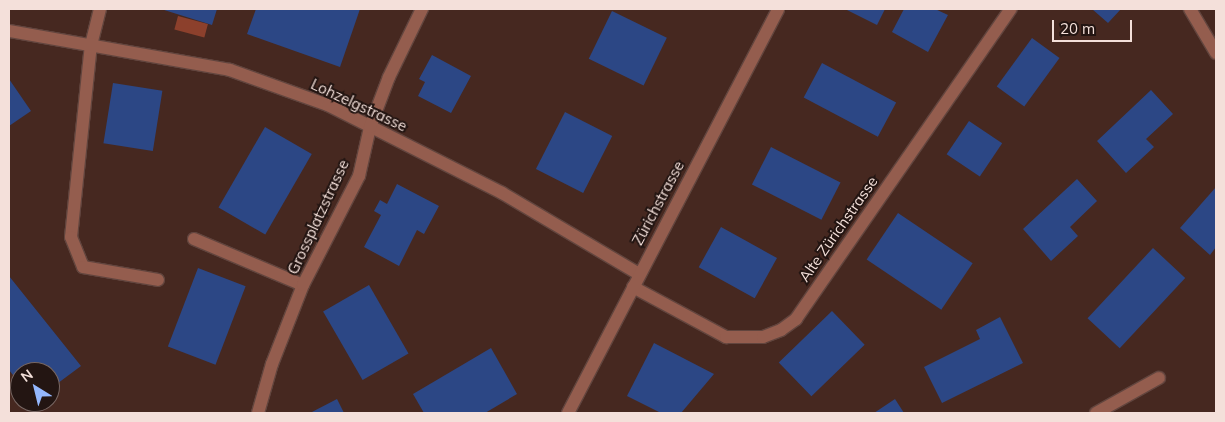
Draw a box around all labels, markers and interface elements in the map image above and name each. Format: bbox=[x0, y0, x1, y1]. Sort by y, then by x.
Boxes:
scale bar bbox=[1055, 10, 1135, 42]
text: 20 m bbox=[1060, 19, 1095, 38]
street label: Lohzelgstrasse bbox=[308, 75, 410, 135]
street label: Grossplatzstrasse bbox=[284, 157, 352, 277]
street label: Zürichstrasse bbox=[628, 158, 688, 248]
street label: Alte Zürichstrasse bbox=[795, 173, 881, 285]
north arrow bbox=[10, 362, 60, 412]
text: N bbox=[17, 365, 36, 386]

